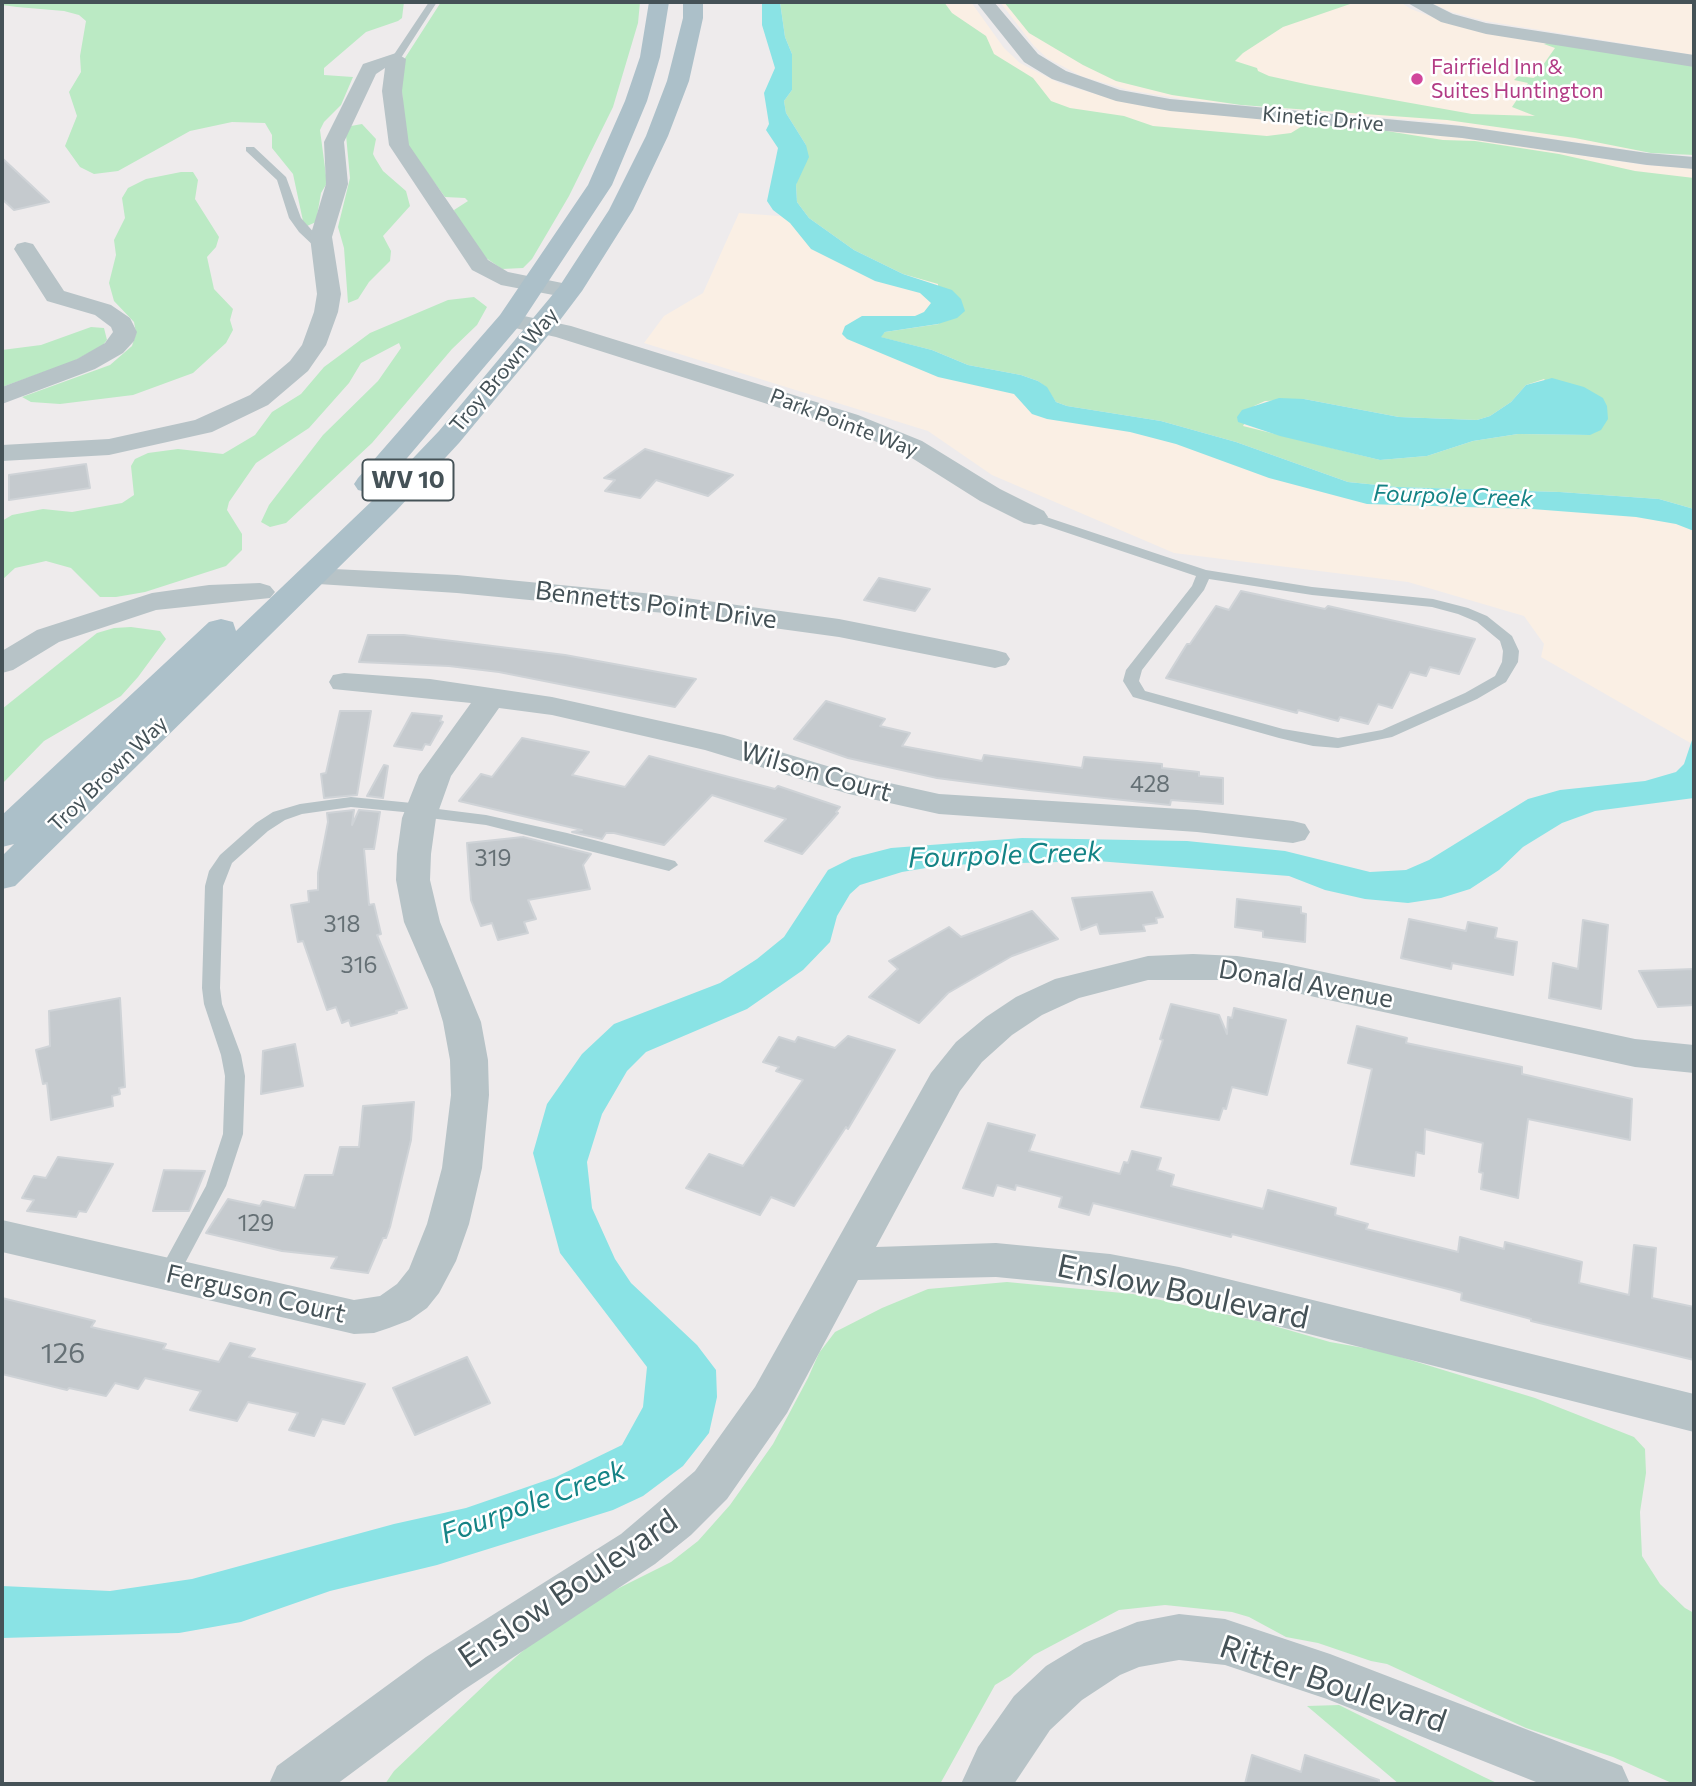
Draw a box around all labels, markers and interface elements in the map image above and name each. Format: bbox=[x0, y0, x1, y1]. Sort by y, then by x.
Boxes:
place label: Fairfield Inn & Suites Huntington bbox=[1431, 54, 1604, 104]
marker: Fairfield Inn & Suites Huntington bbox=[1409, 71, 1425, 87]
street label: Kinetic Drive bbox=[1261, 101, 1385, 137]
street label: Troy Brown Way bbox=[444, 302, 564, 438]
street label: Park Pointe Way bbox=[767, 383, 921, 463]
road number: WV 10 bbox=[362, 460, 453, 500]
water label: Fourpole Creek bbox=[1373, 479, 1533, 513]
street label: Bennetts Point Drive bbox=[533, 575, 779, 635]
street label: Troy Brown Way bbox=[43, 711, 173, 837]
street label: Wilson Court bbox=[737, 736, 895, 808]
house number: 428 bbox=[1130, 770, 1170, 798]
water label: Fourpole Creek bbox=[907, 835, 1103, 875]
house number: 319 bbox=[475, 844, 511, 872]
house number: 318 bbox=[324, 910, 360, 938]
house number: 316 bbox=[341, 951, 377, 979]
street label: Donald Avenue bbox=[1216, 953, 1396, 1015]
house number: 129 bbox=[238, 1209, 274, 1237]
street label: Enslow Boulevard bbox=[1054, 1247, 1312, 1337]
street label: Ferguson Court bbox=[163, 1258, 349, 1330]
house number: 126 bbox=[41, 1337, 85, 1371]
water label: Fourpole Creek bbox=[436, 1453, 630, 1551]
street label: Enslow Boulevard bbox=[451, 1501, 685, 1677]
street label: Ritter Boulevard bbox=[1215, 1627, 1451, 1741]

